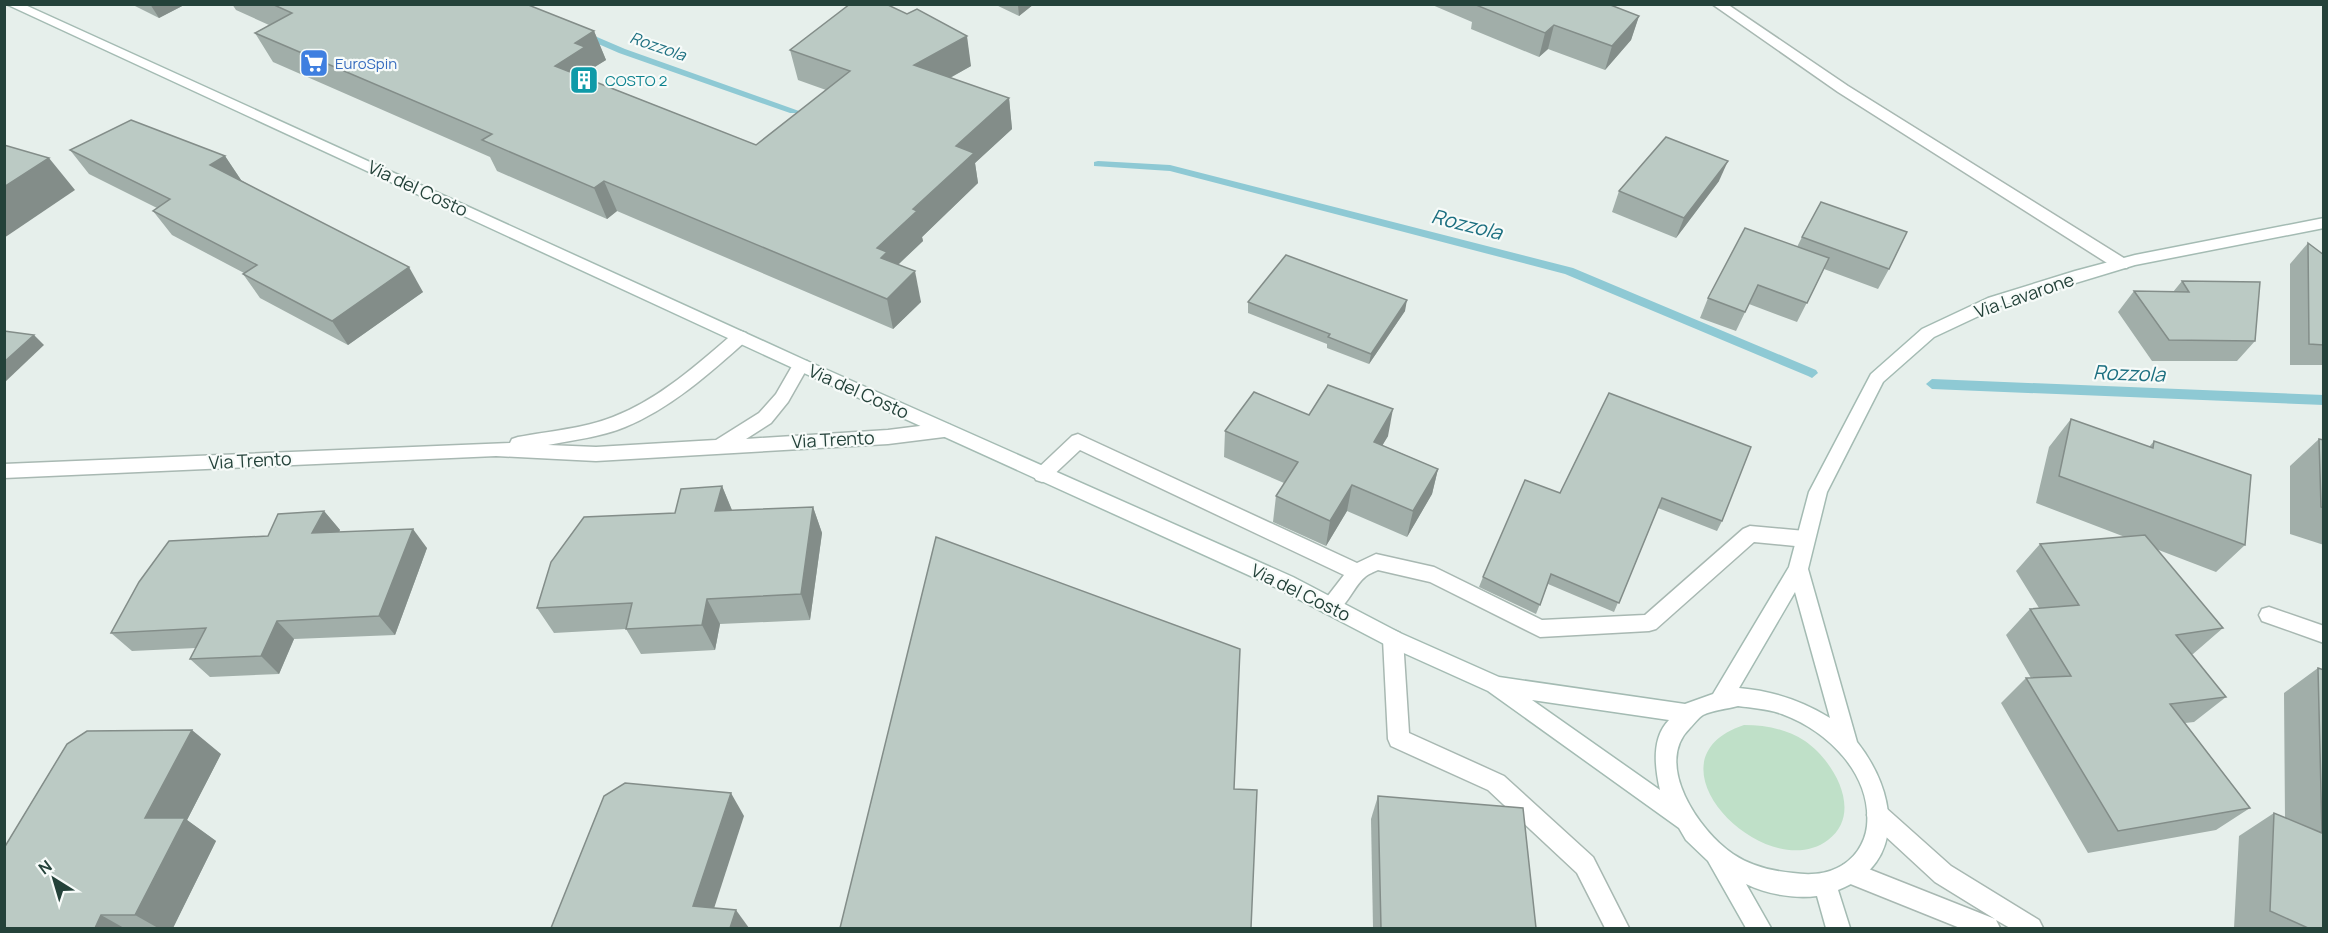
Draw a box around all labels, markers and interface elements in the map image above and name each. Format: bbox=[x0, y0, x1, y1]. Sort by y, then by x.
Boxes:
water label: Rozzola bbox=[627, 26, 690, 66]
supermarket icon: EuroSpin bbox=[298, 47, 330, 79]
place label: EuroSpin bbox=[335, 53, 397, 74]
building icon: COSTO 2 bbox=[568, 64, 600, 96]
place label: COSTO 2 bbox=[605, 70, 667, 91]
street label: Via del Costo bbox=[364, 154, 472, 222]
water label: Rozzola bbox=[1429, 202, 1506, 246]
street label: Via Lavarone bbox=[1971, 267, 2077, 323]
street label: Via del Costo bbox=[805, 358, 913, 424]
water label: Rozzola bbox=[2093, 358, 2166, 388]
street label: Via Trento bbox=[791, 425, 875, 453]
street label: Via Trento bbox=[208, 446, 292, 474]
street label: Via del Costo bbox=[1247, 558, 1355, 626]
north arrow bbox=[24, 849, 84, 909]
text: N bbox=[34, 855, 56, 879]

